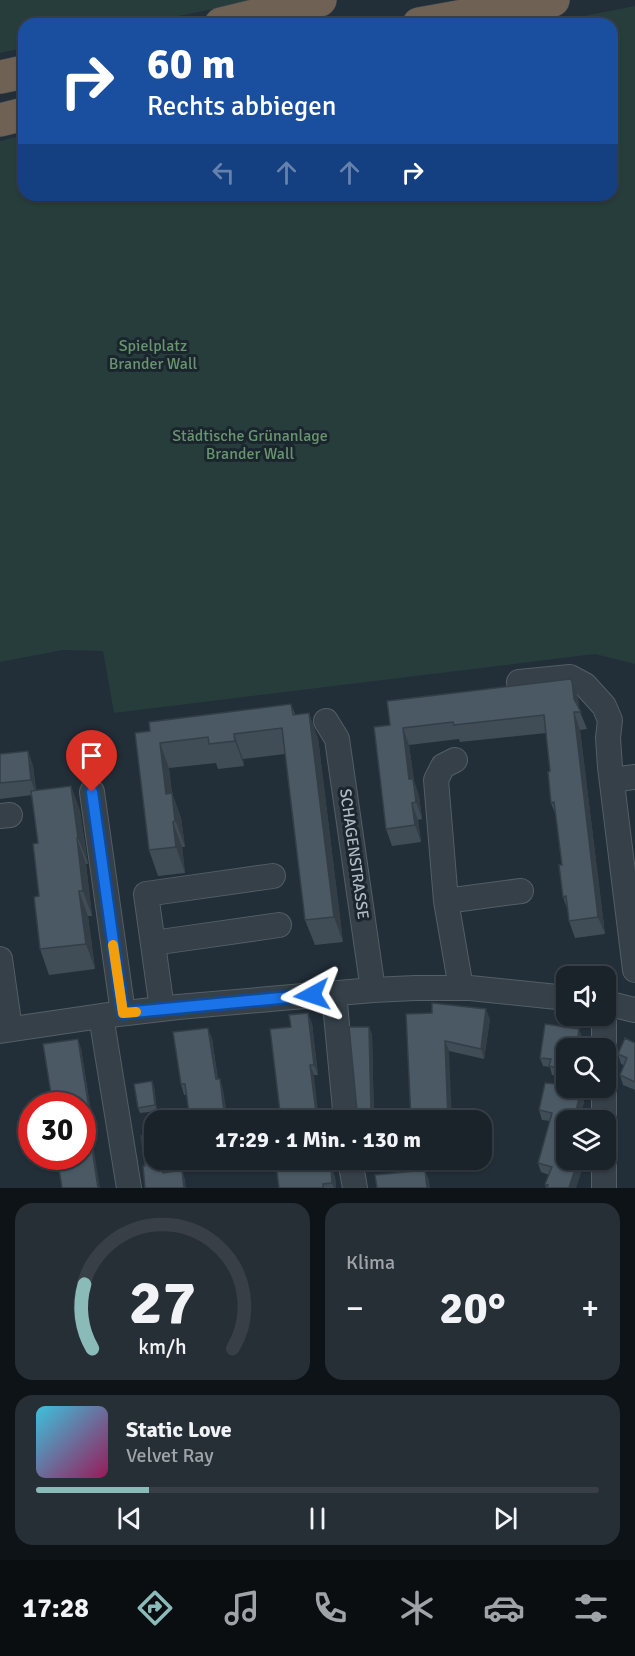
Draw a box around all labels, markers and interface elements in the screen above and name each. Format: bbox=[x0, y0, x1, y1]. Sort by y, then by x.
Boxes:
text: 60 m bbox=[147, 39, 236, 90]
icon: right bbox=[48, 42, 126, 120]
text: Rechts abbiegen bbox=[147, 90, 337, 123]
icon: left bbox=[207, 156, 240, 189]
icon: ahead bbox=[270, 156, 303, 189]
icon: ahead bbox=[333, 156, 366, 189]
icon: right bbox=[396, 156, 429, 189]
park label: Spielplatz Brander Wall bbox=[109, 336, 197, 374]
park label: Städtische Grünanlage Brander Wall bbox=[172, 426, 328, 464]
pin bbox=[66, 730, 117, 792]
icon: arrive bbox=[75, 739, 108, 772]
street label: SCHAGENSTRASSE bbox=[335, 787, 373, 921]
position arrow bbox=[280, 963, 344, 1027]
map controls bbox=[556, 966, 616, 1170]
button: sound bbox=[556, 966, 616, 1026]
button: search bbox=[556, 1038, 616, 1098]
speed limit sign: 30 bbox=[18, 1092, 96, 1170]
button: layers bbox=[556, 1110, 616, 1170]
text: 17:29 · 1 Min. · 130 m bbox=[215, 1126, 421, 1153]
text: Klima bbox=[346, 1250, 395, 1275]
text: 27 bbox=[129, 1264, 196, 1341]
text: 20° bbox=[439, 1281, 506, 1336]
text: − bbox=[346, 1288, 364, 1329]
text: + bbox=[581, 1288, 599, 1329]
text: km/h bbox=[138, 1334, 187, 1360]
text: Static Love bbox=[126, 1416, 232, 1443]
text: Velvet Ray bbox=[126, 1443, 214, 1468]
icon: previous bbox=[113, 1502, 146, 1535]
icon: pause bbox=[301, 1502, 334, 1535]
icon: next bbox=[489, 1502, 522, 1535]
icon: directions bbox=[134, 1587, 176, 1629]
icon: music bbox=[221, 1587, 263, 1629]
icon: phone bbox=[309, 1587, 351, 1629]
icon: climate bbox=[396, 1587, 438, 1629]
icon: car bbox=[483, 1587, 525, 1629]
icon: filters bbox=[570, 1587, 612, 1629]
text: 17:28 bbox=[23, 1592, 89, 1625]

